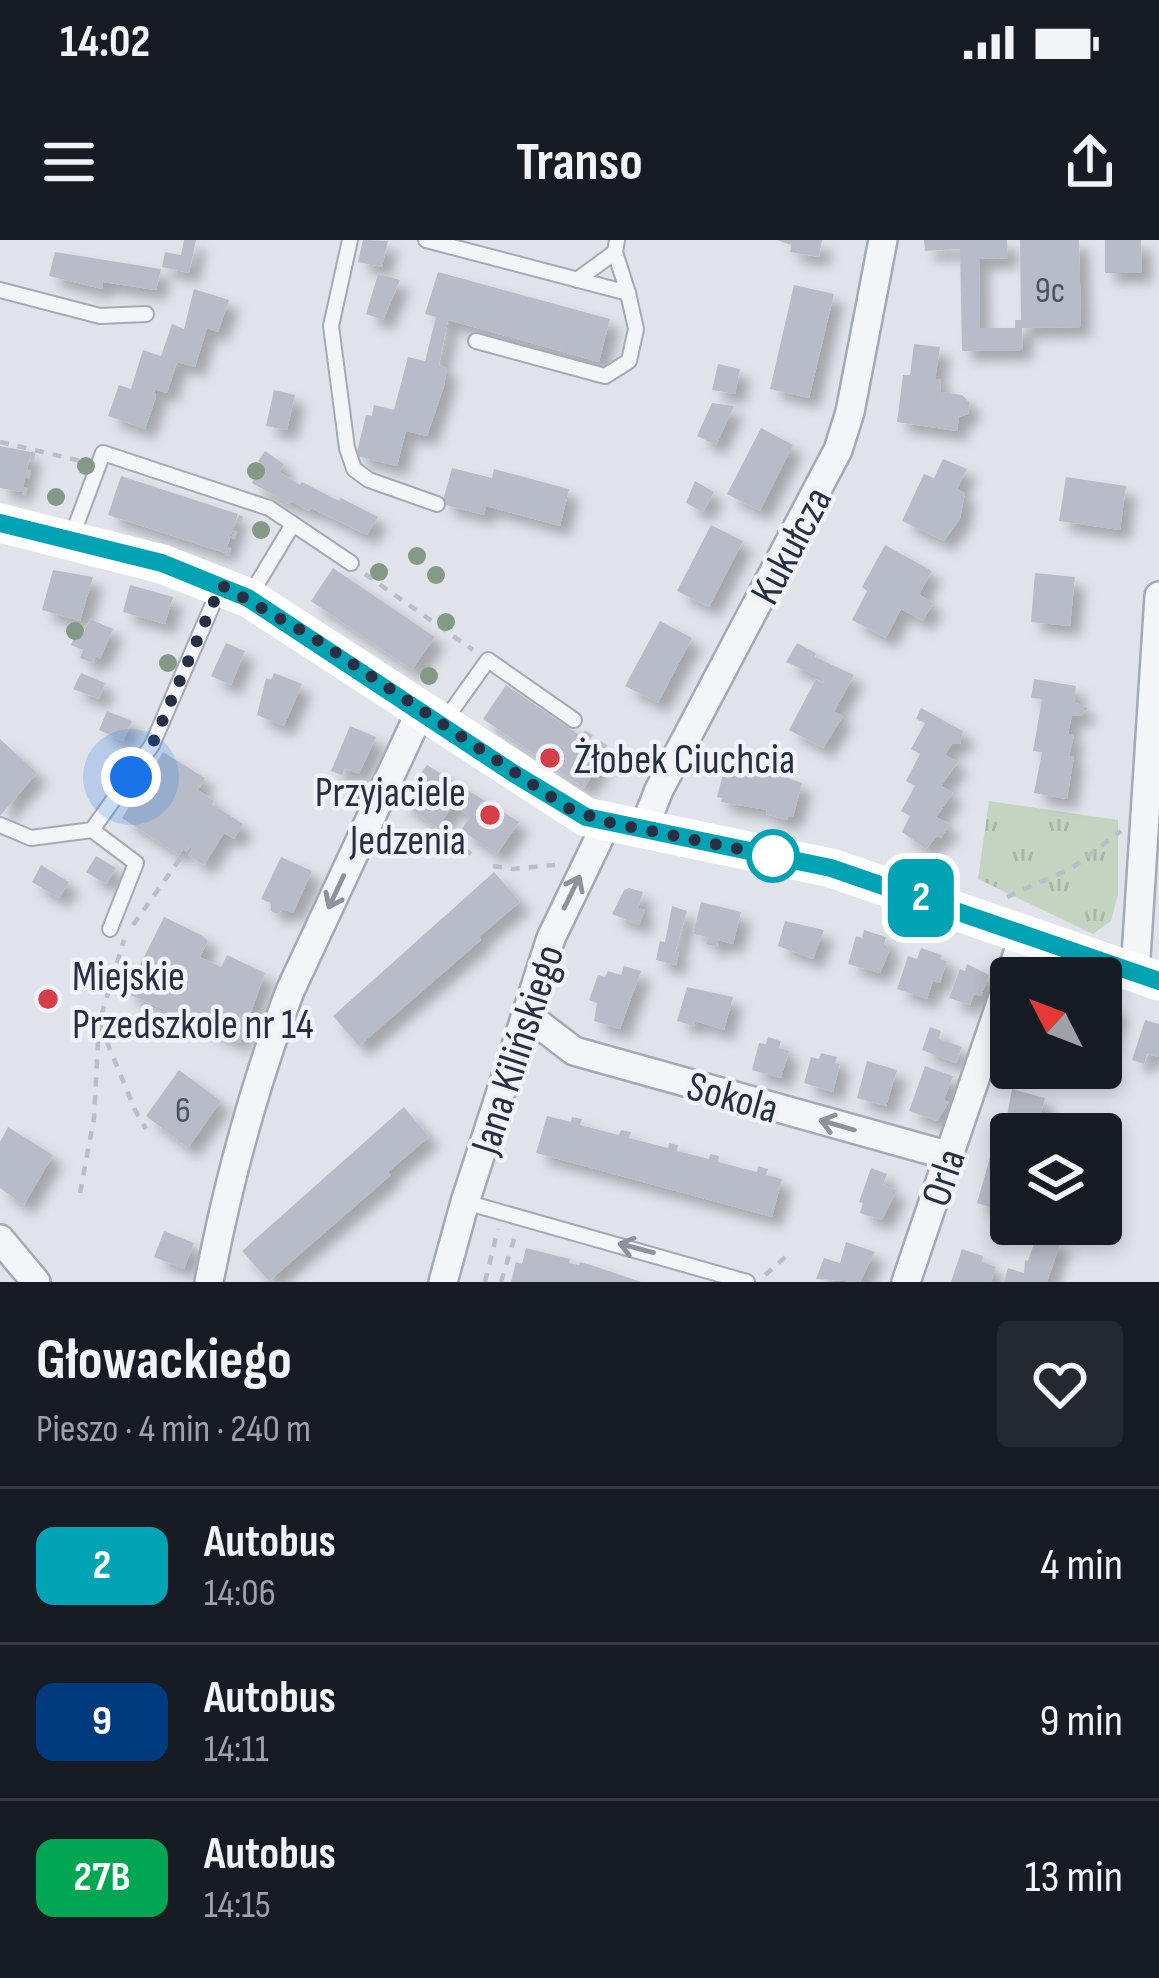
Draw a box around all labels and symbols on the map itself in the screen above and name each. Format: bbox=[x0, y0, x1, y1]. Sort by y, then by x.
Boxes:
house number: 9c bbox=[1035, 270, 1065, 313]
street label: Kukułcza bbox=[740, 479, 844, 613]
place label: Żłobek Ciuchcia bbox=[574, 735, 795, 786]
marker: Żłobek Ciuchcia bbox=[537, 745, 563, 771]
your location bbox=[101, 747, 161, 807]
place label: Przyjaciele Jedzenia bbox=[315, 768, 466, 867]
marker: Przyjaciele Jedzenia bbox=[477, 802, 503, 828]
unlabelled marker bbox=[748, 831, 798, 881]
line badge: 2 bbox=[882, 859, 960, 937]
one-way arrow bbox=[323, 873, 345, 909]
one-way arrow bbox=[562, 875, 585, 911]
street label: Jana Kilińskiego bbox=[460, 939, 576, 1162]
place label: Miejskie Przedszkole nr 14 bbox=[72, 952, 313, 1051]
north arrow bbox=[990, 957, 1122, 1089]
marker: Miejskie Przedszkole nr 14 bbox=[35, 986, 61, 1012]
street label: Sokola bbox=[681, 1061, 784, 1136]
house number: 6 bbox=[175, 1090, 191, 1133]
one-way arrow bbox=[819, 1112, 857, 1134]
street label: Orla bbox=[911, 1143, 978, 1213]
one-way arrow bbox=[618, 1236, 656, 1258]

